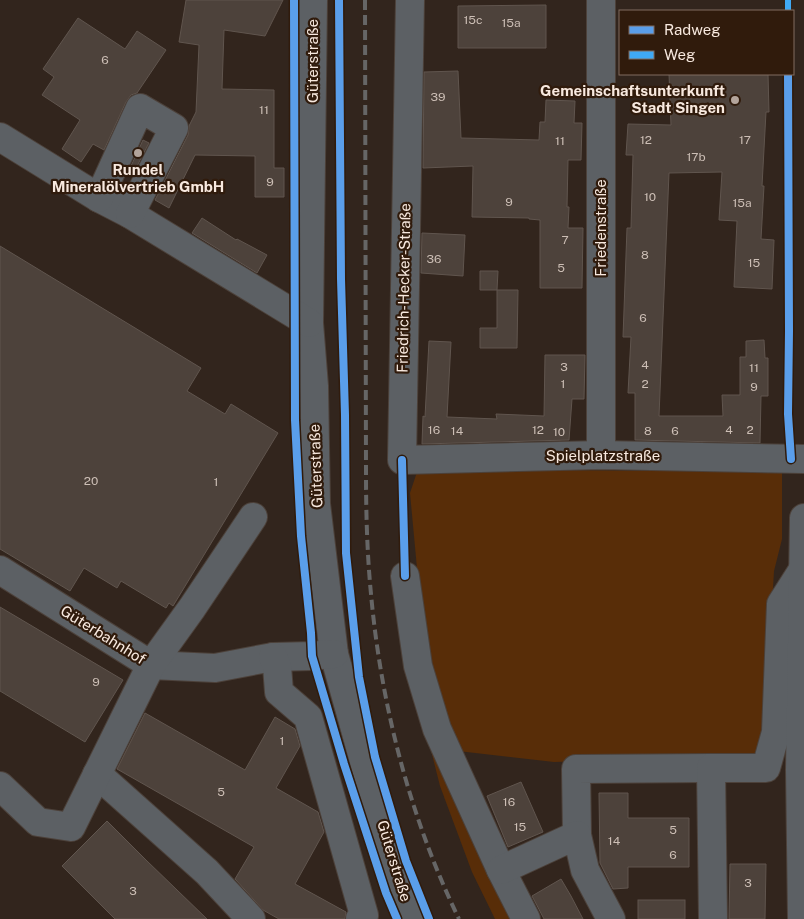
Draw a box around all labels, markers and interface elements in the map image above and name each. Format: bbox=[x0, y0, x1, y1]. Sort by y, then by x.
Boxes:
legend bbox=[619, 10, 794, 75]
house number: 15c bbox=[463, 13, 483, 27]
house number: 15a bbox=[501, 16, 521, 30]
street label: Güterstraße bbox=[304, 19, 321, 103]
text: Radweg bbox=[664, 21, 721, 38]
text: Weg bbox=[664, 46, 695, 63]
house number: 6 bbox=[101, 53, 109, 67]
place label: Gemeinschaftsunterkunft Stadt Singen bbox=[540, 82, 725, 116]
house number: 39 bbox=[431, 90, 445, 104]
marker: Gemeinschaftsunterkunft Stadt Singen bbox=[729, 94, 741, 106]
house number: 11 bbox=[259, 103, 269, 117]
house number: 12 bbox=[640, 133, 652, 147]
house number: 17 bbox=[739, 133, 751, 147]
house number: 11 bbox=[555, 134, 565, 148]
marker: Rundel Mineralölvertrieb GmbH bbox=[132, 147, 144, 159]
house number: 17b bbox=[686, 150, 706, 164]
place label: Rundel Mineralölvertrieb GmbH bbox=[52, 161, 224, 195]
house number: 9 bbox=[266, 175, 274, 189]
street label: Friedenstraße bbox=[592, 179, 609, 277]
house number: 10 bbox=[644, 190, 656, 204]
house number: 9 bbox=[505, 195, 513, 209]
house number: 15a bbox=[732, 196, 752, 210]
street label: Friedrich-Hecker-Straße bbox=[394, 203, 413, 373]
house number: 7 bbox=[561, 233, 569, 247]
house number: 8 bbox=[641, 248, 649, 262]
house number: 36 bbox=[427, 252, 441, 266]
house number: 15 bbox=[748, 256, 761, 270]
house number: 5 bbox=[557, 261, 565, 275]
house number: 6 bbox=[639, 311, 647, 325]
house number: 4 bbox=[641, 358, 649, 372]
house number: 3 bbox=[560, 360, 568, 374]
house number: 11 bbox=[749, 361, 759, 375]
house number: 1 bbox=[561, 377, 565, 391]
house number: 2 bbox=[641, 377, 649, 391]
house number: 9 bbox=[750, 380, 758, 394]
house number: 16 bbox=[428, 423, 440, 437]
house number: 12 bbox=[532, 423, 544, 437]
house number: 4 bbox=[725, 423, 733, 437]
house number: 2 bbox=[746, 423, 754, 437]
street label: Güterstraße bbox=[306, 424, 325, 508]
house number: 14 bbox=[451, 424, 464, 438]
house number: 8 bbox=[644, 424, 652, 438]
house number: 6 bbox=[671, 424, 679, 438]
house number: 10 bbox=[553, 425, 565, 439]
street label: Spielplatzstraße bbox=[546, 447, 660, 464]
house number: 20 bbox=[84, 474, 98, 488]
house number: 1 bbox=[214, 475, 218, 489]
street label: Güterbahnhof bbox=[58, 602, 149, 667]
house number: 9 bbox=[92, 675, 100, 689]
house number: 1 bbox=[280, 734, 284, 748]
house number: 5 bbox=[217, 785, 225, 799]
house number: 16 bbox=[503, 795, 515, 809]
street label: Güterstraße bbox=[374, 818, 415, 904]
house number: 15 bbox=[514, 820, 527, 834]
house number: 5 bbox=[669, 823, 677, 837]
house number: 14 bbox=[608, 834, 621, 848]
house number: 6 bbox=[669, 848, 677, 862]
house number: 3 bbox=[744, 876, 752, 890]
house number: 3 bbox=[129, 884, 137, 898]

